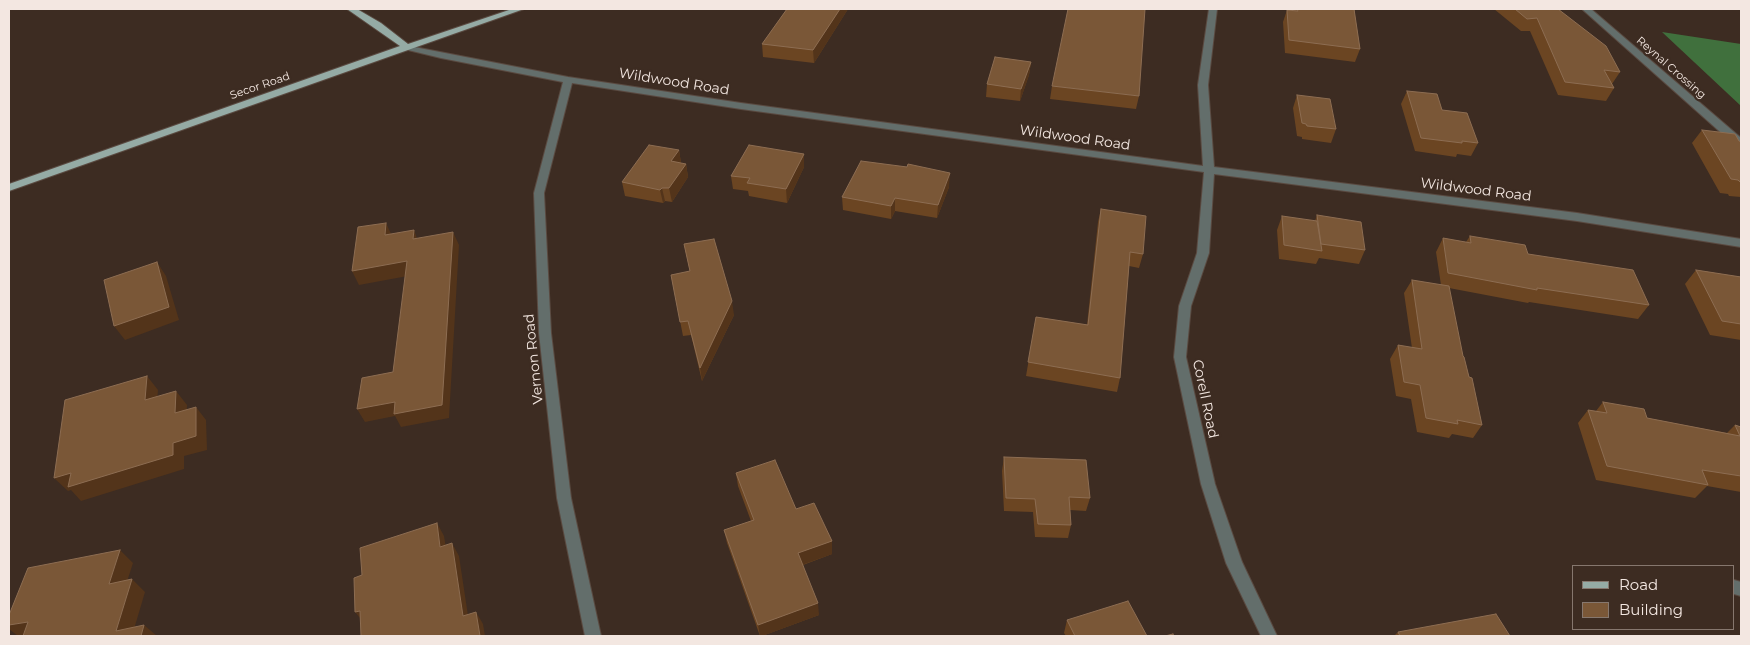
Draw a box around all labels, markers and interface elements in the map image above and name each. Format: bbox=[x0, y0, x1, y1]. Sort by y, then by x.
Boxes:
street label: Reynal Crossing bbox=[1634, 34, 1708, 102]
street label: Wildwood Road bbox=[618, 65, 730, 99]
street label: Secor Road bbox=[228, 70, 292, 102]
street label: Wildwood Road bbox=[1019, 122, 1131, 154]
street label: Wildwood Road bbox=[1420, 175, 1532, 205]
street label: Vernon Road bbox=[521, 313, 547, 405]
street label: Corell Road bbox=[1188, 358, 1222, 440]
legend bbox=[1572, 565, 1735, 630]
text: Road bbox=[1619, 575, 1658, 594]
text: Building bbox=[1619, 600, 1683, 619]

